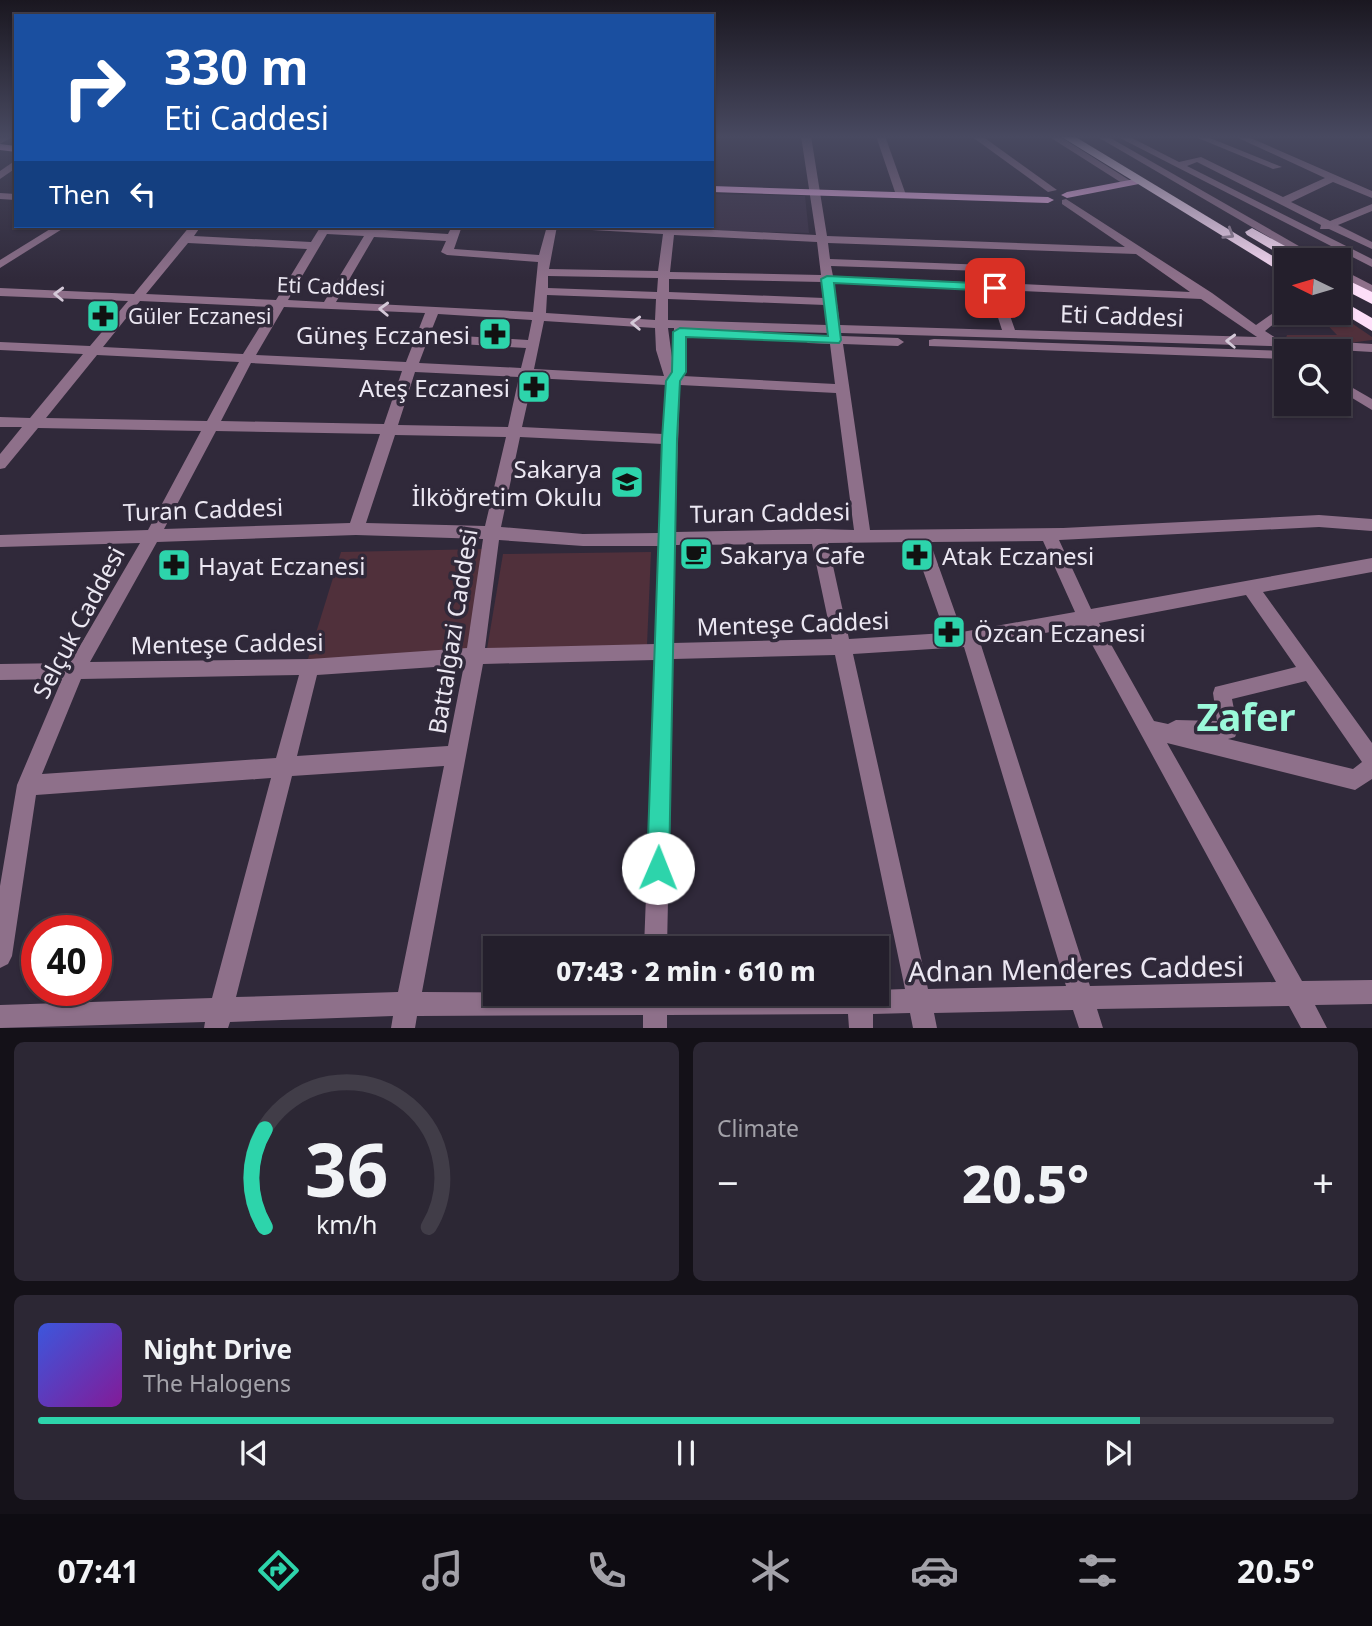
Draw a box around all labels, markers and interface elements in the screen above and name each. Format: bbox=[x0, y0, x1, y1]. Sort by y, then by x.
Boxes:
text: 330 m bbox=[164, 33, 309, 99]
icon: right bbox=[49, 42, 140, 133]
text: Eti Caddesi bbox=[164, 96, 329, 139]
icon: left bbox=[124, 175, 162, 213]
text: Then bbox=[49, 176, 110, 212]
one-way arrow bbox=[1222, 226, 1235, 239]
north arrow bbox=[1274, 248, 1351, 326]
map controls bbox=[1274, 248, 1351, 416]
pin bbox=[965, 258, 1025, 318]
icon: arrive bbox=[976, 269, 1014, 307]
street label: Eti Caddesi bbox=[276, 270, 386, 302]
one-way arrow bbox=[53, 286, 64, 302]
street label: Eti Caddesi bbox=[1060, 296, 1184, 334]
pharmacy icon: Güler Eczanesi bbox=[84, 297, 122, 335]
one-way arrow bbox=[379, 301, 390, 316]
place label: Güler Eczanesi bbox=[128, 302, 271, 330]
pharmacy icon: Güneş Eczanesi bbox=[476, 315, 514, 353]
one-way arrow bbox=[630, 315, 641, 330]
place label: Güneş Eczanesi bbox=[296, 318, 470, 351]
one-way arrow bbox=[1225, 334, 1236, 349]
button: search bbox=[1274, 339, 1351, 416]
pharmacy icon: Ateş Eczanesi bbox=[515, 368, 553, 406]
place label: Ateş Eczanesi bbox=[359, 371, 510, 404]
place label: Sakarya İlköğretim Okulu bbox=[412, 452, 602, 513]
school or university icon: Sakarya İlköğretim Okulu bbox=[608, 463, 646, 501]
street label: Turan Caddesi bbox=[122, 490, 284, 528]
street label: Turan Caddesi bbox=[690, 494, 850, 530]
street label: Battalgazi Caddesi bbox=[419, 526, 485, 736]
cafe icon: Sakarya Cafe bbox=[677, 535, 715, 573]
pharmacy icon: Atak Eczanesi bbox=[898, 536, 936, 574]
place label: Sakarya Cafe bbox=[720, 538, 865, 571]
place label: Atak Eczanesi bbox=[942, 539, 1094, 572]
street label: Selçuk Caddesi bbox=[24, 540, 132, 704]
pharmacy icon: Hayat Eczanesi bbox=[155, 546, 193, 584]
place label: Hayat Eczanesi bbox=[198, 549, 366, 582]
street label: Menteşe Caddesi bbox=[696, 603, 890, 643]
pharmacy icon: Özcan Eczanesi bbox=[930, 613, 968, 651]
place label: Özcan Eczanesi bbox=[974, 616, 1146, 649]
street label: Menteşe Caddesi bbox=[130, 625, 324, 661]
district label: Zafer bbox=[1196, 690, 1296, 742]
position arrow bbox=[621, 831, 695, 905]
speed limit sign: 40 bbox=[21, 915, 112, 1006]
street label: Adnan Menderes Caddesi bbox=[908, 946, 1244, 990]
text: 07:43 · 2 min · 610 m bbox=[556, 953, 816, 989]
text: Climate bbox=[717, 1112, 799, 1144]
text: 36 bbox=[305, 1120, 388, 1219]
text: 20.5° bbox=[962, 1147, 1089, 1218]
text: − bbox=[717, 1156, 739, 1208]
text: + bbox=[1312, 1156, 1334, 1208]
text: km/h bbox=[316, 1207, 377, 1241]
text: Night Drive bbox=[143, 1331, 292, 1367]
text: The Halogens bbox=[143, 1367, 291, 1399]
icon: previous bbox=[235, 1434, 273, 1472]
icon: pause bbox=[667, 1434, 705, 1472]
icon: next bbox=[1099, 1434, 1137, 1472]
icon: directions bbox=[254, 1546, 303, 1595]
icon: music bbox=[418, 1546, 467, 1595]
icon: phone bbox=[582, 1546, 631, 1595]
icon: climate bbox=[746, 1546, 795, 1595]
icon: car bbox=[910, 1546, 959, 1595]
icon: filters bbox=[1073, 1546, 1122, 1595]
text: 07:41 bbox=[57, 1549, 140, 1592]
text: 20.5° bbox=[1237, 1549, 1315, 1592]

